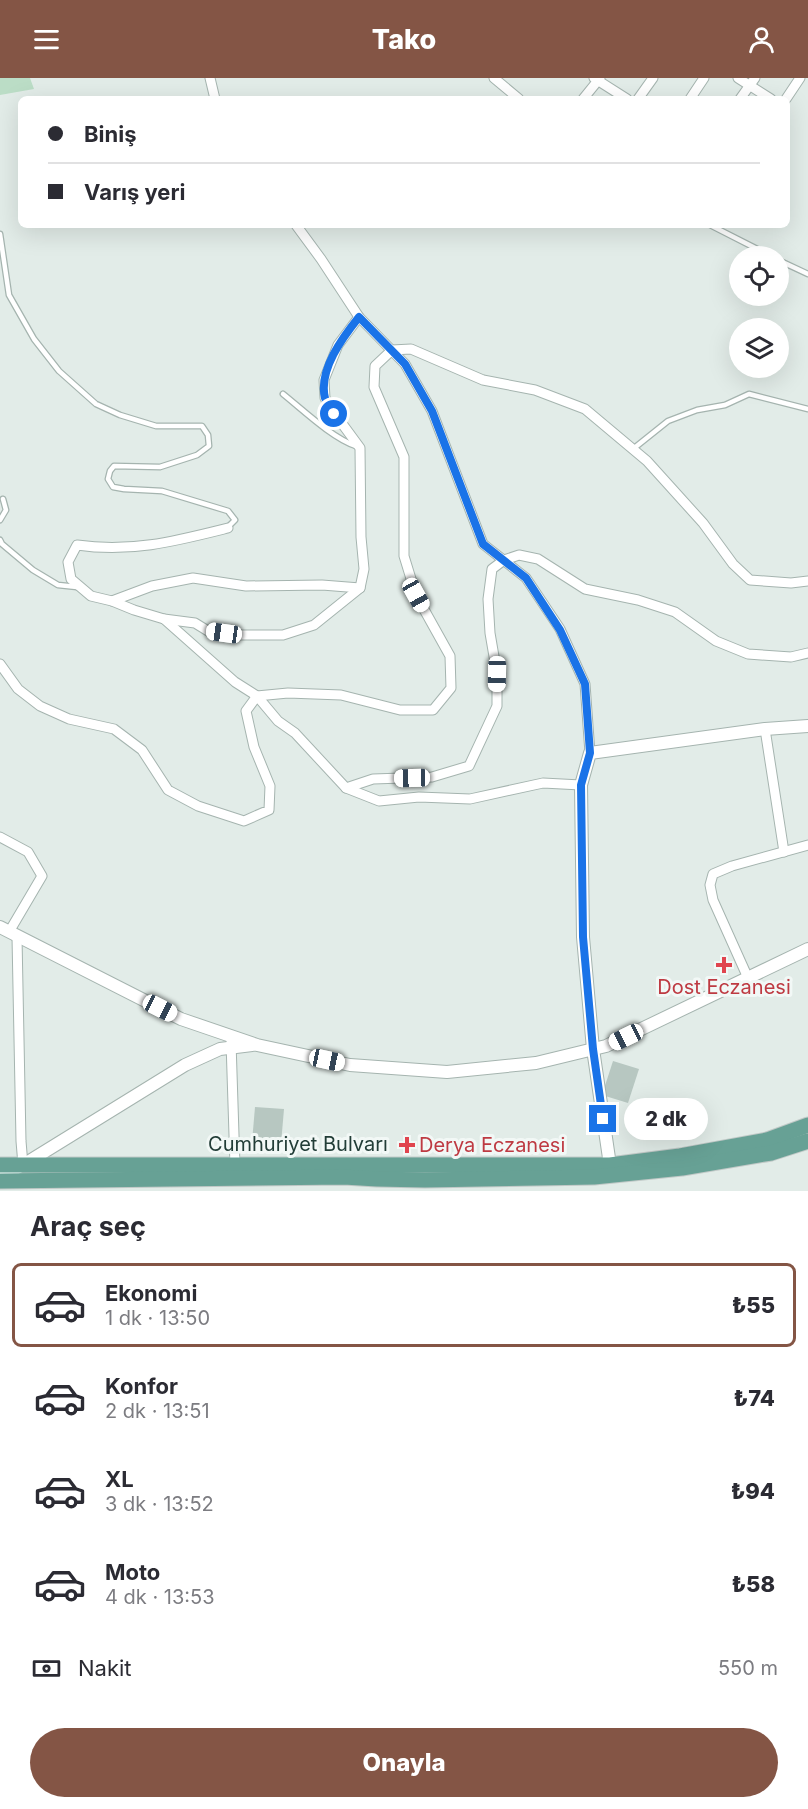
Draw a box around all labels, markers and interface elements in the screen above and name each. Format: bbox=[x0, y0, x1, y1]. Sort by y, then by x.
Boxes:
icon: menu bbox=[30, 23, 63, 56]
text: Tako bbox=[372, 23, 436, 56]
icon: person bbox=[745, 23, 778, 56]
text: Biniş bbox=[84, 121, 137, 147]
text: Varış yeri bbox=[84, 179, 186, 205]
map controls bbox=[729, 246, 789, 378]
button: locate bbox=[729, 246, 789, 306]
button: layers bbox=[729, 318, 789, 378]
route start bbox=[320, 400, 347, 427]
car bbox=[399, 575, 433, 615]
car bbox=[205, 622, 243, 644]
car bbox=[488, 656, 506, 692]
car bbox=[394, 769, 430, 787]
marker: Dost Eczanesi bbox=[717, 958, 731, 972]
place label: Dost Eczanesi bbox=[657, 975, 791, 999]
car bbox=[140, 992, 180, 1024]
car bbox=[606, 1021, 646, 1053]
car bbox=[308, 1047, 346, 1073]
callout: 2 dk bbox=[624, 1098, 708, 1140]
route end bbox=[589, 1105, 616, 1132]
text: 2 dk bbox=[645, 1107, 687, 1131]
street label: Cumhuriyet Bulvarı bbox=[208, 1132, 388, 1156]
place label: Derya Eczanesi bbox=[419, 1133, 565, 1157]
marker: Derya Eczanesi bbox=[400, 1138, 414, 1152]
text: Araç seç bbox=[30, 1210, 146, 1243]
icon: car bbox=[33, 1278, 87, 1332]
text: Ekonomi bbox=[105, 1280, 197, 1306]
text: ₺55 bbox=[732, 1292, 775, 1318]
text: 1 dk · 13:50 bbox=[105, 1306, 210, 1330]
icon: car bbox=[33, 1371, 87, 1425]
text: Konfor bbox=[105, 1373, 178, 1399]
text: ₺74 bbox=[734, 1385, 775, 1411]
text: 2 dk · 13:51 bbox=[105, 1399, 210, 1423]
icon: car bbox=[33, 1464, 87, 1518]
text: XL bbox=[105, 1466, 134, 1492]
text: ₺94 bbox=[731, 1478, 775, 1504]
text: 3 dk · 13:52 bbox=[105, 1492, 214, 1516]
icon: car bbox=[33, 1557, 87, 1611]
text: Moto bbox=[105, 1559, 160, 1585]
text: ₺58 bbox=[731, 1571, 775, 1597]
text: 4 dk · 13:53 bbox=[105, 1585, 215, 1609]
icon: cash bbox=[30, 1652, 63, 1685]
text: Nakit bbox=[78, 1655, 132, 1681]
text: 550 m bbox=[718, 1656, 778, 1680]
button: Onayla bbox=[30, 1728, 778, 1797]

